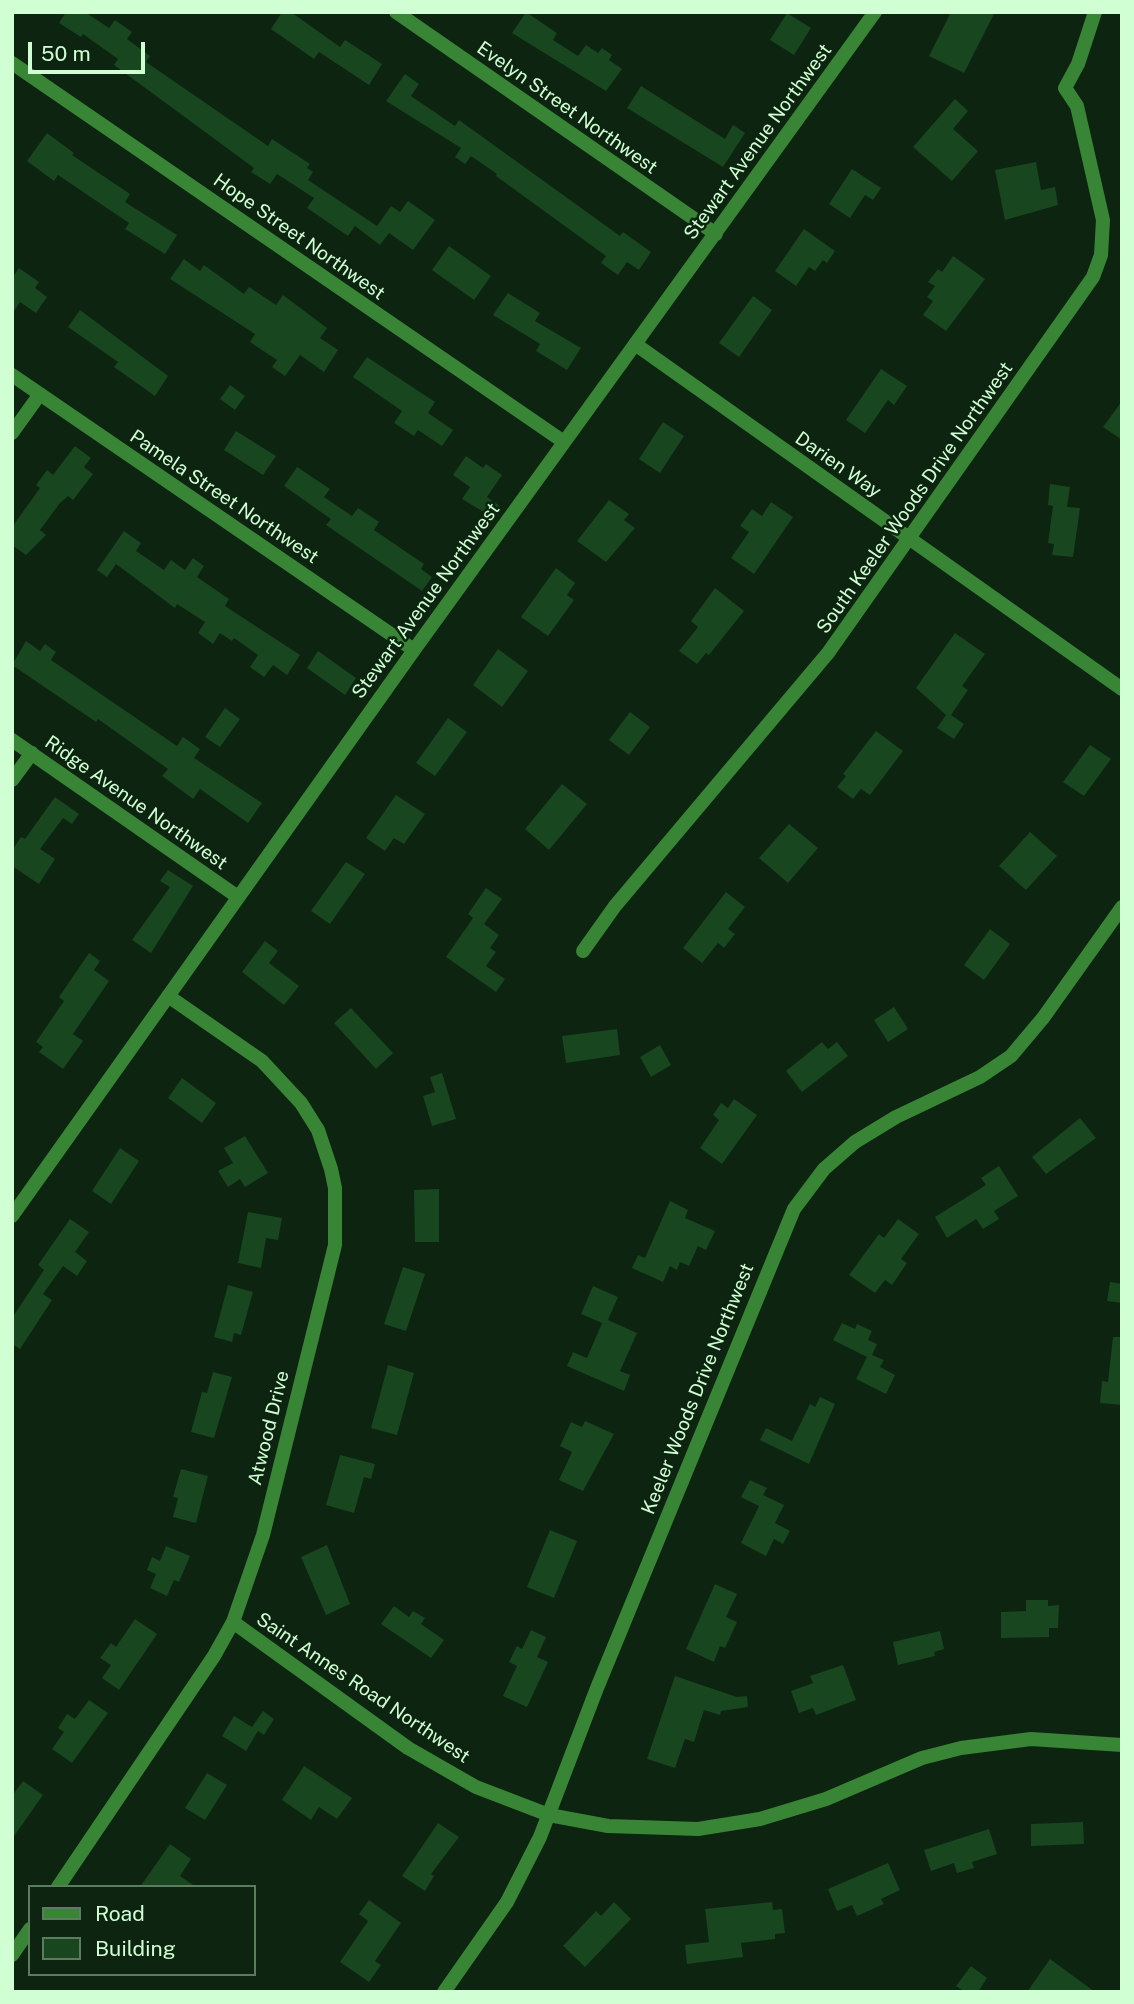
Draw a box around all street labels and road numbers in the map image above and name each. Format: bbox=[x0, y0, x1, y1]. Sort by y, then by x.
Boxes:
street label: Evelyn Street Northwest bbox=[472, 37, 662, 179]
street label: Stewart Avenue Northwest bbox=[679, 40, 837, 244]
street label: Hope Street Northwest bbox=[209, 169, 389, 305]
street label: South Keeler Woods Drive Northwest bbox=[812, 358, 1018, 638]
street label: Pamela Street Northwest bbox=[125, 425, 323, 569]
street label: Darien Way bbox=[791, 427, 885, 503]
street label: Stewart Avenue Northwest bbox=[347, 499, 505, 703]
street label: Ridge Avenue Northwest bbox=[40, 731, 232, 875]
street label: Keeler Woods Drive Northwest bbox=[637, 1260, 759, 1518]
street label: Atwood Drive bbox=[244, 1368, 294, 1488]
street label: Saint Annes Road Northwest bbox=[252, 1608, 474, 1768]

